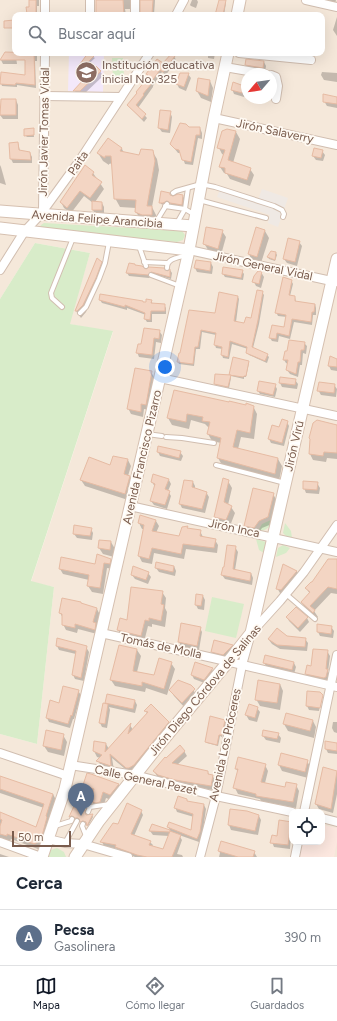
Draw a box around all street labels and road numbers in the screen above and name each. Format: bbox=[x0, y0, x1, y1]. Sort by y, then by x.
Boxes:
street label: Jirón Javier Tomas Vidal bbox=[36, 67, 52, 197]
street label: Jirón Salaverry bbox=[235, 116, 316, 146]
street label: Paita bbox=[65, 148, 91, 178]
street label: Avenida Felipe Arancibia bbox=[31, 207, 163, 231]
street label: Jirón General Vidal bbox=[212, 249, 314, 283]
street label: Avenida Francisco Pizarro bbox=[120, 388, 164, 526]
street label: Jirón Virú bbox=[281, 419, 307, 473]
street label: Jirón Inca bbox=[207, 516, 261, 540]
street label: Jirón Diego Córdova de Salinas bbox=[146, 621, 264, 758]
street label: Tomás de Molla bbox=[119, 631, 203, 661]
street label: Avenida Los Próceres bbox=[206, 687, 244, 803]
street label: Calle General Pezet bbox=[93, 762, 199, 798]

